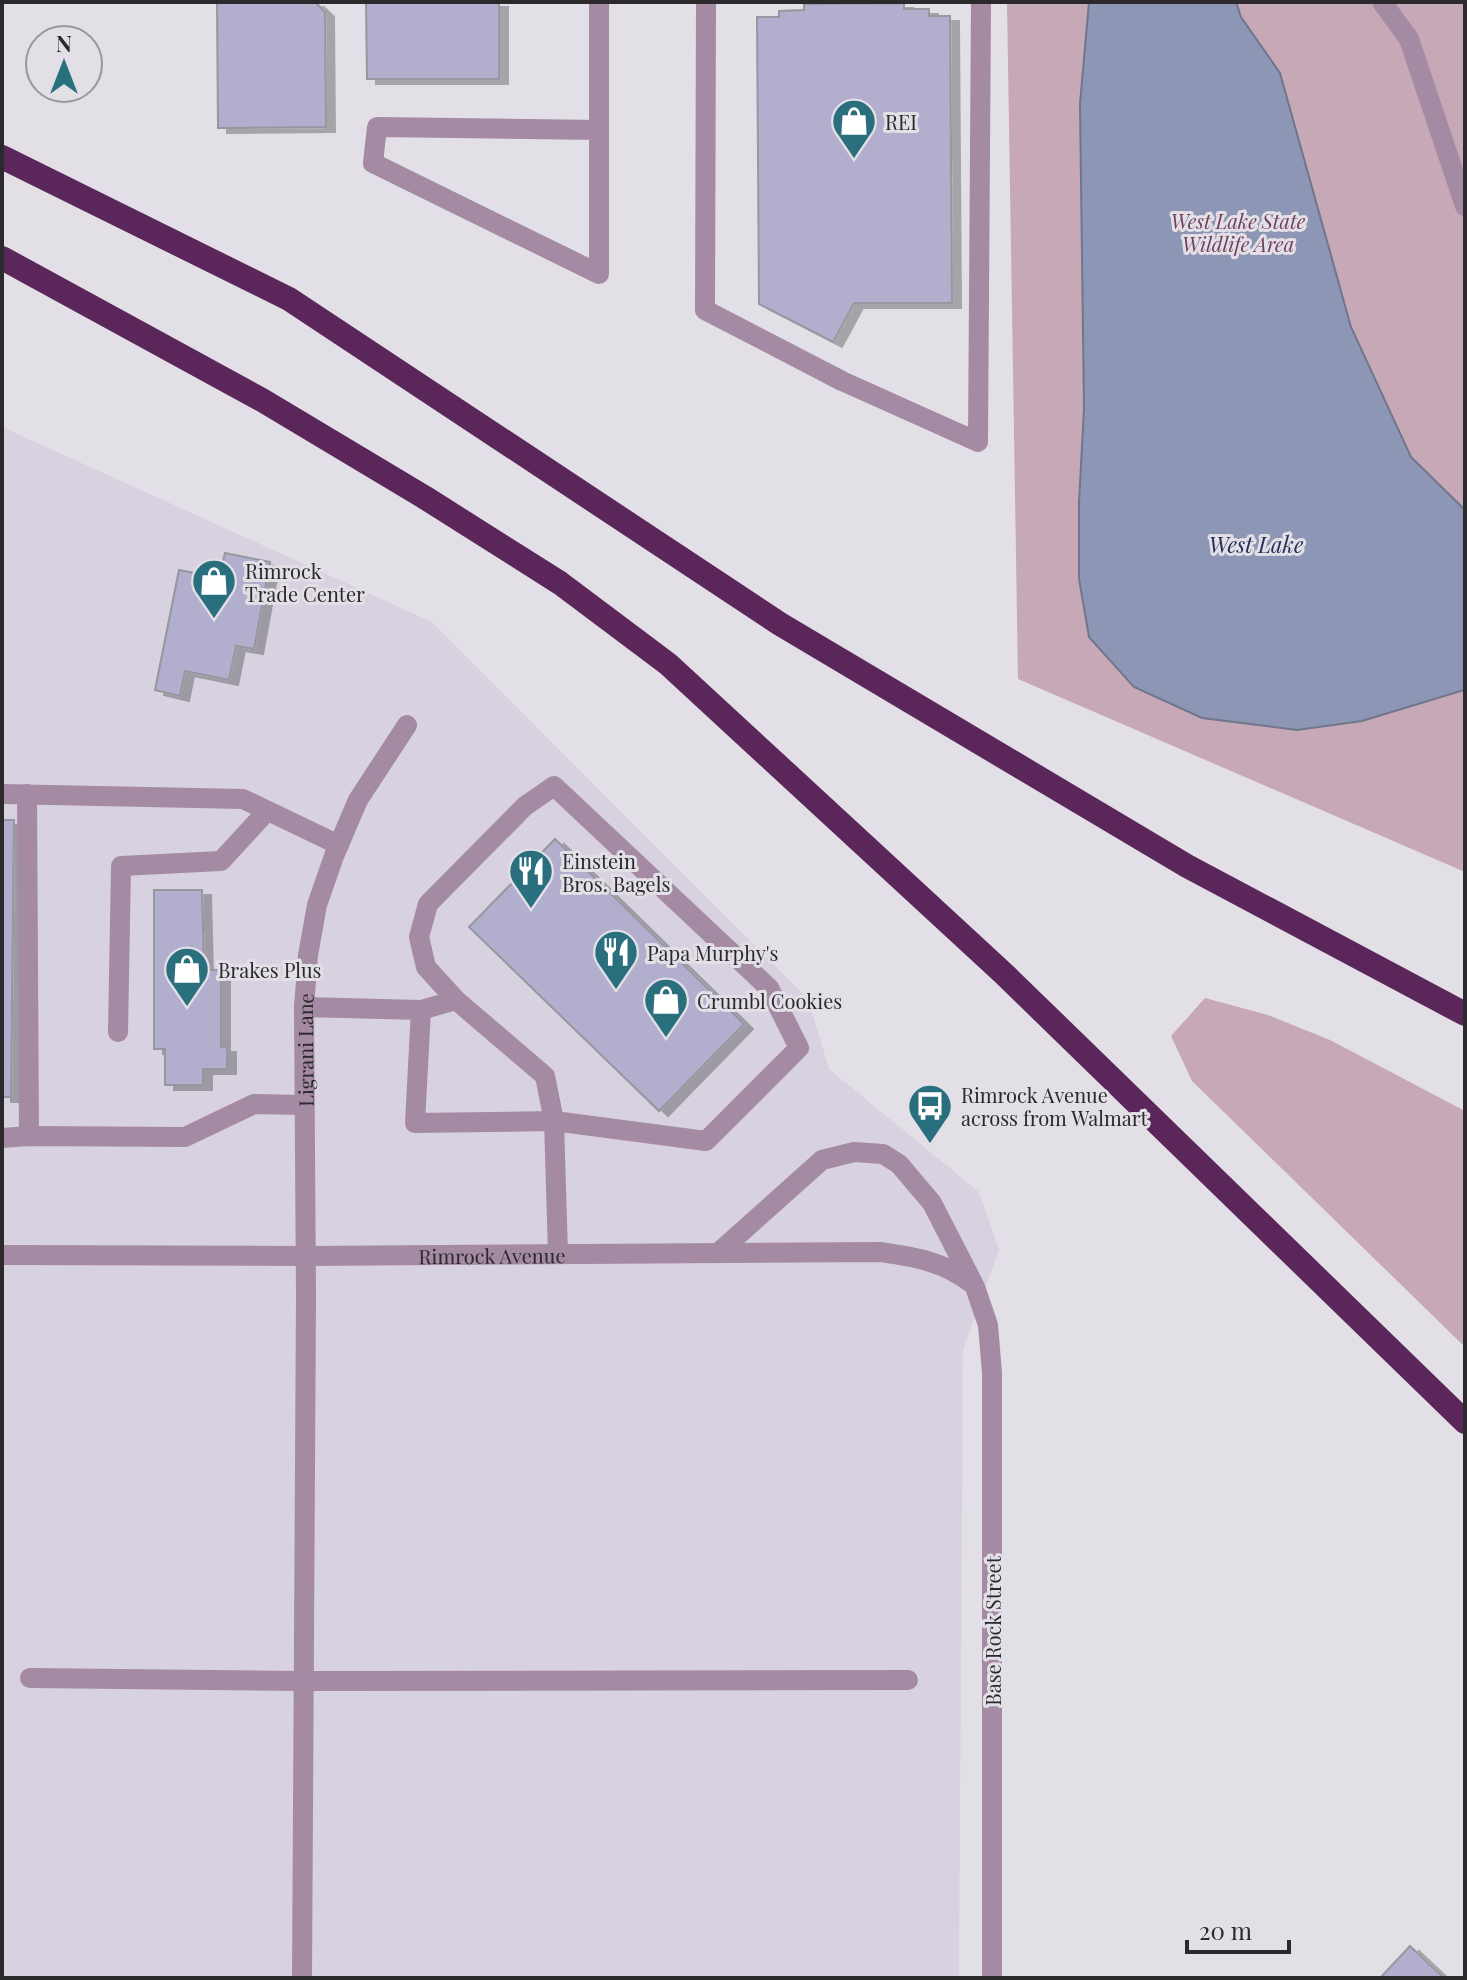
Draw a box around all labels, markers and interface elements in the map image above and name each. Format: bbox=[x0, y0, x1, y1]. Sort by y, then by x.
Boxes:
north arrow bbox=[24, 24, 104, 104]
text: N bbox=[56, 28, 72, 58]
shop icon: REI bbox=[830, 97, 878, 160]
place label: REI bbox=[885, 108, 917, 135]
park label: West Lake State Wildlife Area bbox=[1171, 207, 1306, 257]
water label: West Lake bbox=[1209, 529, 1304, 559]
shop icon: Rimrock Trade Center bbox=[190, 557, 238, 620]
place label: Rimrock Trade Center bbox=[245, 557, 365, 607]
restaurant icon: Einstein Bros. Bagels bbox=[507, 847, 555, 910]
place label: Einstein Bros. Bagels bbox=[562, 847, 670, 897]
restaurant icon: Papa Murphy's bbox=[592, 928, 640, 991]
place label: Papa Murphy's bbox=[647, 939, 779, 966]
shop icon: Brakes Plus bbox=[163, 945, 211, 1008]
place label: Brakes Plus bbox=[218, 956, 322, 983]
shop icon: Crumbl Cookies bbox=[642, 976, 690, 1039]
place label: Crumbl Cookies bbox=[697, 987, 842, 1014]
street label: Ligrani Lane bbox=[290, 992, 319, 1107]
place label: Rimrock Avenue across from Walmart bbox=[961, 1081, 1149, 1131]
bus stop icon: Rimrock Avenue across from Walmart bbox=[906, 1082, 954, 1145]
street label: Rimrock Avenue bbox=[418, 1241, 566, 1269]
street label: Base Rock Street bbox=[979, 1555, 1006, 1706]
scale bar bbox=[1187, 1904, 1289, 1954]
text: 20 m bbox=[1199, 1914, 1252, 1946]

